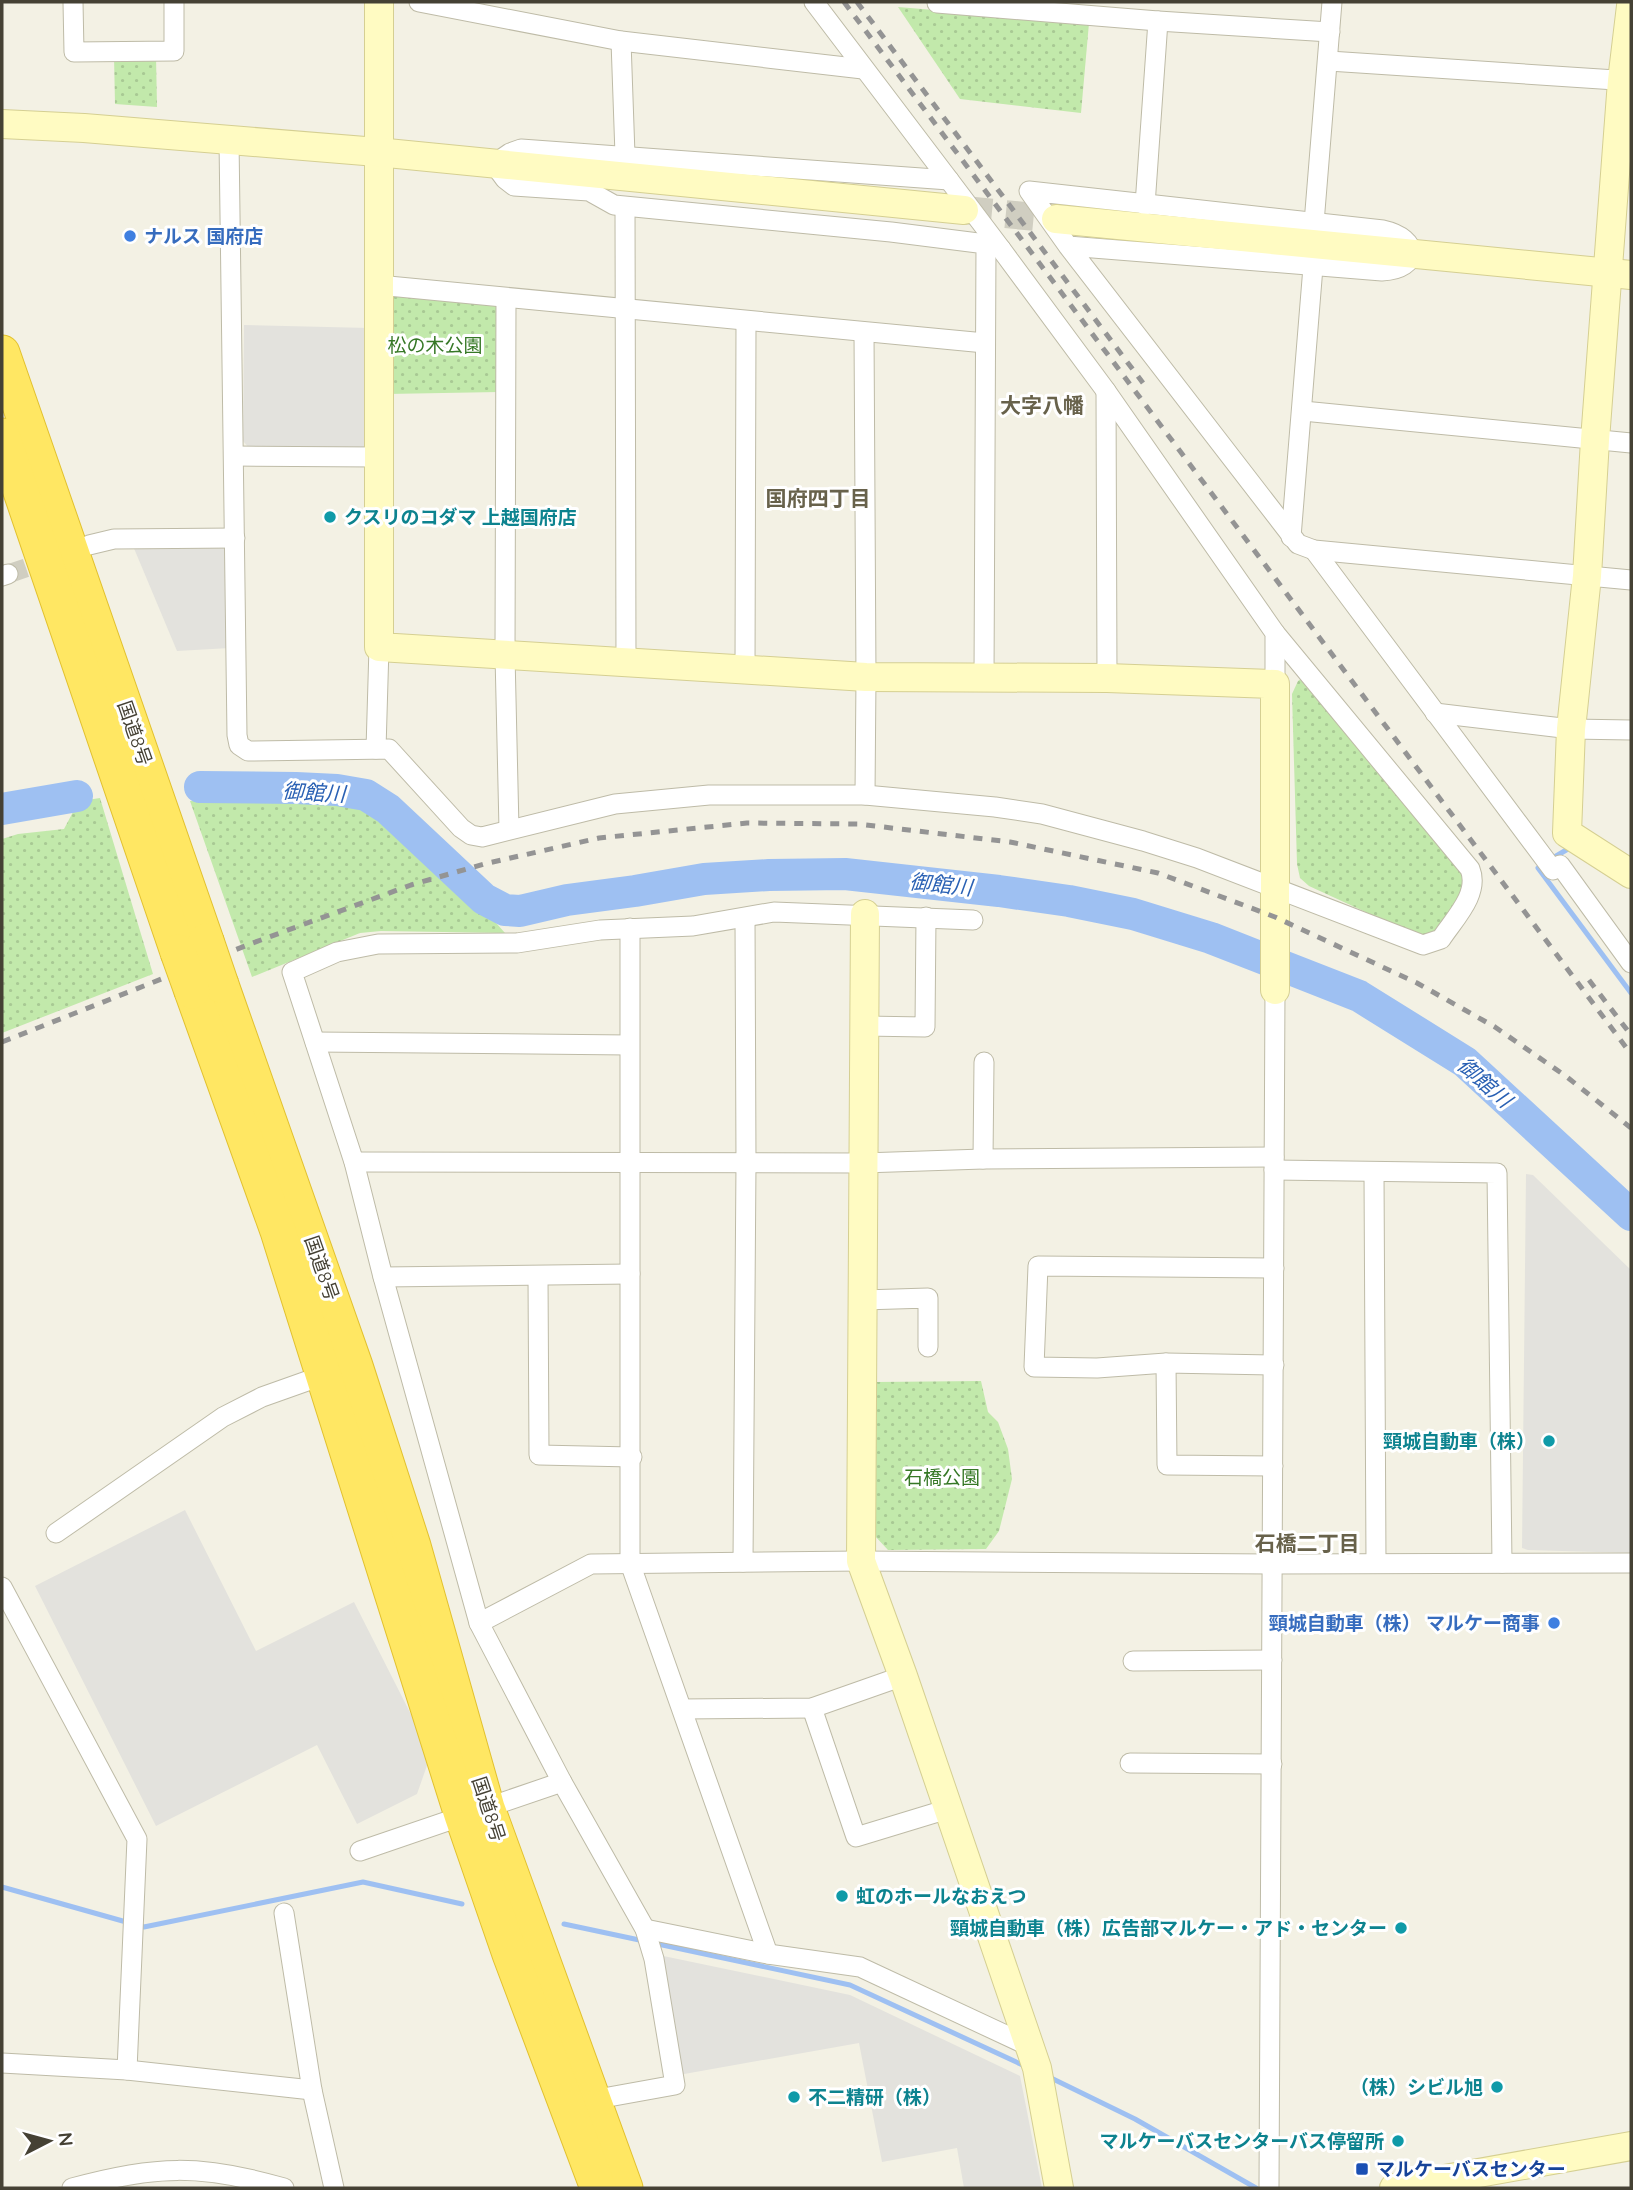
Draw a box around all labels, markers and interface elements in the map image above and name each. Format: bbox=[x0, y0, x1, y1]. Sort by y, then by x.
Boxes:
place label: ナルス 国府店 bbox=[144, 224, 263, 248]
marker: ナルス 国府店 bbox=[122, 228, 138, 244]
park label: 松の木公園 bbox=[387, 333, 483, 357]
district label: 大字八幡 bbox=[1000, 392, 1084, 418]
district label: 国府四丁目 bbox=[766, 485, 871, 511]
place label: クスリのコダマ 上越国府店 bbox=[344, 505, 577, 529]
marker: クスリのコダマ 上越国府店 bbox=[322, 509, 338, 525]
street label: 国道8号 bbox=[113, 697, 157, 769]
water label: 御館川 bbox=[282, 777, 348, 807]
water label: 御館川 bbox=[908, 868, 976, 900]
water label: 御館川 bbox=[1453, 1052, 1519, 1114]
street label: 国道8号 bbox=[300, 1232, 344, 1304]
place label: 頸城自動車（株） bbox=[1383, 1429, 1535, 1453]
marker: 頸城自動車（株） bbox=[1541, 1433, 1557, 1449]
park label: 石橋公園 bbox=[904, 1465, 980, 1489]
district label: 石橋二丁目 bbox=[1255, 1530, 1360, 1556]
place label: 頸城自動車（株） マルケー商事 bbox=[1269, 1611, 1540, 1635]
marker: 頸城自動車（株） マルケー商事 bbox=[1546, 1615, 1562, 1631]
street label: 国道8号 bbox=[467, 1773, 511, 1845]
place label: 虹のホールなおえつ bbox=[856, 1884, 1026, 1908]
marker: 虹のホールなおえつ bbox=[834, 1888, 850, 1904]
place label: 頸城自動車（株）広告部マルケー・アド・センター bbox=[950, 1916, 1387, 1940]
marker: 頸城自動車（株）広告部マルケー・アド・センター bbox=[1393, 1920, 1409, 1936]
place label: （株）シビル旭 bbox=[1350, 2075, 1483, 2099]
marker: （株）シビル旭 bbox=[1489, 2079, 1505, 2095]
place label: 不二精研（株） bbox=[808, 2085, 941, 2109]
marker: 不二精研（株） bbox=[786, 2089, 802, 2105]
north arrow bbox=[14, 2106, 84, 2176]
place label: マルケーバスセンターバス停留所 bbox=[1099, 2129, 1384, 2153]
text: N bbox=[53, 2131, 79, 2147]
marker: マルケーバスセンターバス停留所 bbox=[1390, 2133, 1406, 2149]
place label: マルケーバスセンター bbox=[1376, 2157, 1566, 2181]
marker: マルケーバスセンター bbox=[1354, 2161, 1370, 2177]

